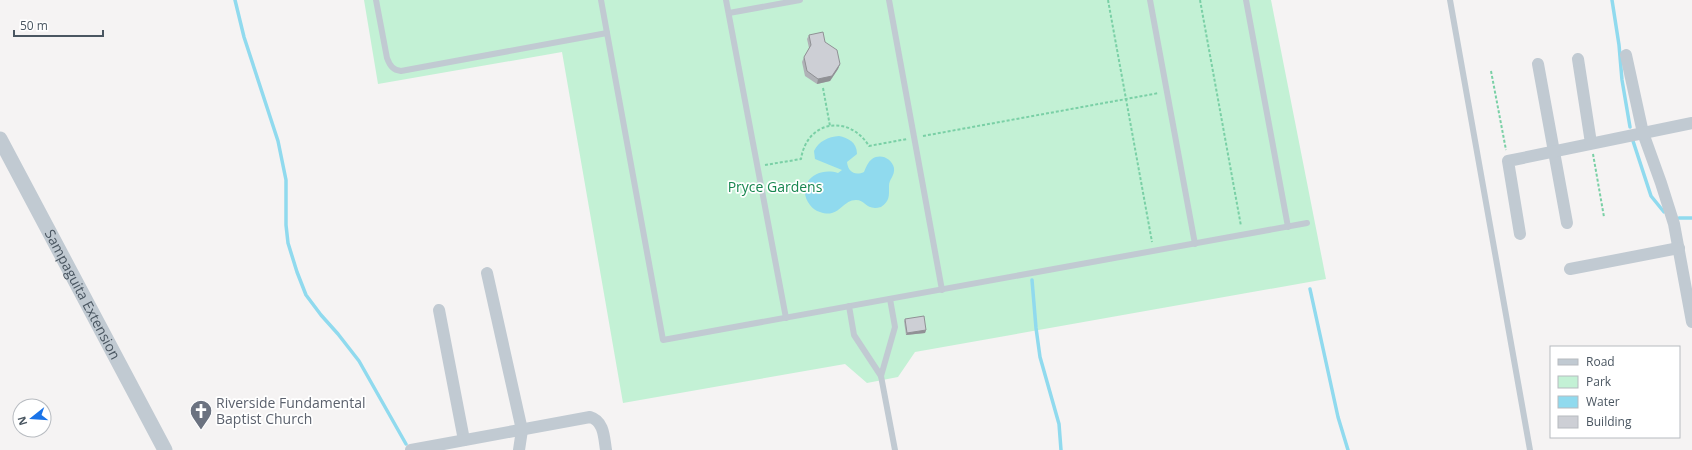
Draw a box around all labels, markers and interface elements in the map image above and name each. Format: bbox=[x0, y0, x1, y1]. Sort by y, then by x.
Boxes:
scale bar bbox=[14, 12, 103, 38]
text: 50 m bbox=[20, 17, 48, 34]
park label: Pryce Gardens bbox=[728, 177, 823, 196]
street label: Sampaguita Extension bbox=[41, 226, 125, 363]
legend bbox=[1550, 346, 1680, 438]
text: Road bbox=[1586, 353, 1615, 370]
text: Park bbox=[1586, 373, 1612, 390]
place label: Riverside Fundamental Baptist Church bbox=[216, 393, 365, 428]
text: Water bbox=[1586, 393, 1620, 410]
north arrow bbox=[12, 398, 52, 438]
church icon: Riverside Fundamental Baptist Church bbox=[188, 398, 214, 431]
text: Building bbox=[1586, 413, 1632, 430]
text: N bbox=[13, 415, 30, 428]

